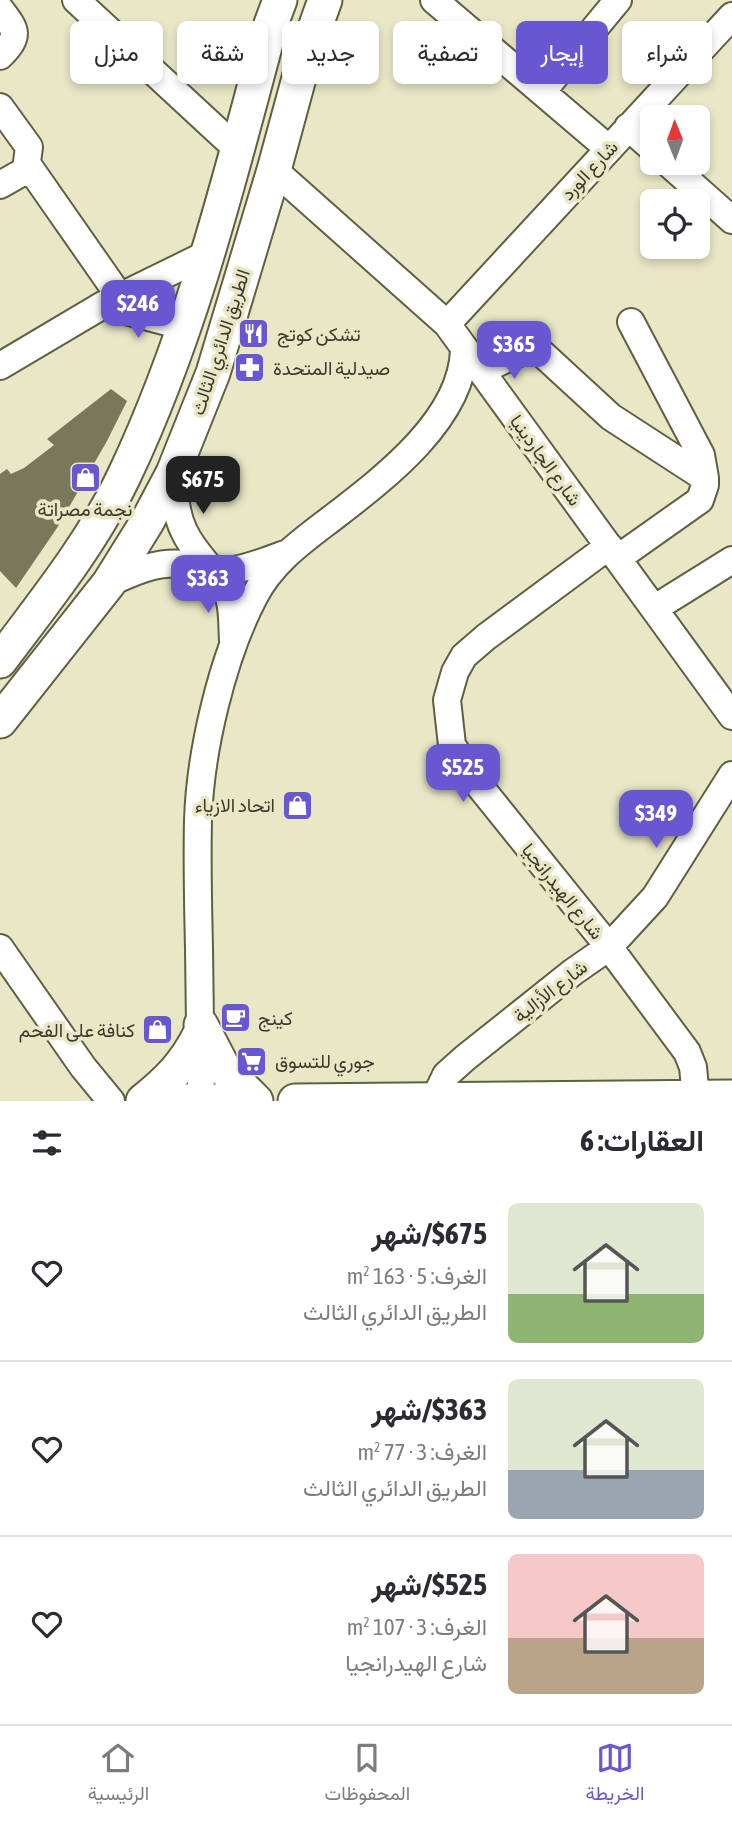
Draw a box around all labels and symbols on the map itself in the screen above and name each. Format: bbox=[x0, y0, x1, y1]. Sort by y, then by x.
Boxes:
north arrow bbox=[640, 105, 710, 175]
street label: شارع الورد bbox=[556, 136, 623, 206]
street label: الطريق الدائري الثالث bbox=[186, 266, 259, 419]
pin: $246 bbox=[97, 280, 179, 340]
restaurant icon: تشكن كوتج bbox=[237, 317, 271, 351]
pin: $365 bbox=[473, 322, 555, 381]
place label: تشكن كوتج bbox=[277, 323, 361, 348]
pharmacy icon: صيدلية المتحدة bbox=[233, 351, 267, 385]
place label: صيدلية المتحدة bbox=[273, 357, 390, 380]
street label: شارع الجاردينيا bbox=[504, 410, 586, 511]
pin: $675 bbox=[162, 456, 244, 516]
shop icon: نجمة مصراتة bbox=[68, 461, 102, 495]
place label: نجمة مصراتة bbox=[38, 498, 132, 521]
pin: $363 bbox=[167, 556, 249, 615]
pin: $525 bbox=[422, 744, 504, 804]
shop icon: اتحاد الازياء bbox=[281, 788, 315, 822]
pin: $349 bbox=[615, 790, 697, 850]
place label: اتحاد الازياء bbox=[195, 794, 275, 817]
street label: شارع الهيدرانجيا bbox=[516, 839, 608, 945]
street label: شارع الأزالية bbox=[509, 955, 593, 1028]
cafe icon: كينج bbox=[218, 1001, 252, 1035]
place label: كينج bbox=[258, 1007, 293, 1032]
shop icon: كنافة على الفحم bbox=[141, 1013, 175, 1047]
place label: كنافة على الفحم bbox=[19, 1019, 135, 1043]
supermarket icon: جوري للتسوق bbox=[235, 1044, 269, 1078]
place label: جوري للتسوق bbox=[275, 1050, 375, 1077]

